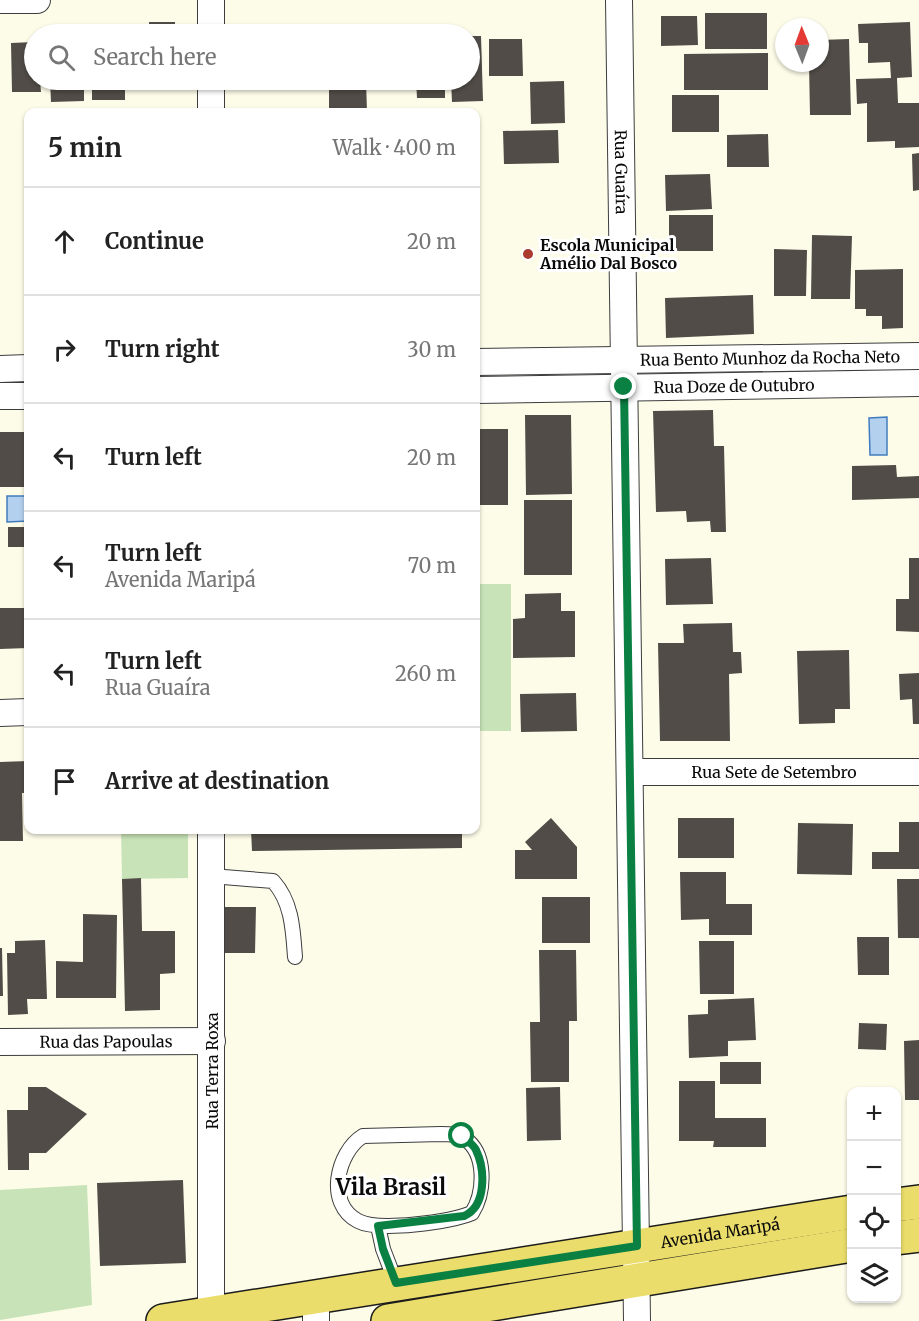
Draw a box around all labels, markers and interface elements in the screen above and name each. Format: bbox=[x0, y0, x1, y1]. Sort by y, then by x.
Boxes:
north arrow bbox=[775, 18, 829, 72]
search box bbox=[24, 24, 480, 90]
icon: search bbox=[45, 41, 78, 74]
text: Search here bbox=[93, 43, 216, 71]
street label: Rua Guaíra bbox=[611, 130, 632, 215]
text: 5 min bbox=[48, 131, 122, 164]
text: Walk · 400 m bbox=[333, 135, 456, 160]
icon: ahead bbox=[48, 225, 81, 258]
text: Continue bbox=[105, 227, 204, 255]
text: 20 m bbox=[407, 229, 456, 254]
place label: Escola Municipal Amélio Dal Bosco bbox=[539, 235, 678, 273]
marker: Escola Municipal Amélio Dal Bosco bbox=[521, 247, 535, 261]
icon: right bbox=[48, 333, 81, 366]
text: Turn right bbox=[105, 335, 219, 363]
text: 30 m bbox=[407, 337, 456, 362]
street label: Rua Bento Munhoz da Rocha Neto bbox=[640, 346, 900, 370]
route end bbox=[610, 373, 636, 399]
street label: Rua Doze de Outubro bbox=[653, 375, 815, 397]
icon: left bbox=[48, 441, 81, 474]
text: Turn left bbox=[105, 443, 202, 471]
text: 20 m bbox=[407, 445, 456, 470]
text: Turn left bbox=[105, 539, 202, 567]
icon: left bbox=[48, 549, 81, 582]
text: 70 m bbox=[408, 553, 456, 578]
text: Avenida Maripá bbox=[105, 567, 256, 592]
text: Turn left bbox=[105, 647, 202, 675]
icon: left bbox=[48, 657, 81, 690]
text: 260 m bbox=[395, 661, 456, 686]
text: Rua Guaíra bbox=[105, 675, 210, 700]
street label: Rua Sete de Setembro bbox=[691, 762, 857, 782]
icon: arrive bbox=[48, 765, 81, 798]
text: Arrive at destination bbox=[105, 767, 329, 795]
street label: Rua Terra Roxa bbox=[202, 1012, 222, 1130]
street label: Rua das Papoulas bbox=[39, 1031, 173, 1052]
map controls bbox=[847, 1087, 901, 1303]
button: + bbox=[847, 1087, 901, 1141]
route start bbox=[448, 1122, 474, 1148]
button: − bbox=[847, 1141, 901, 1195]
district label: Vila Brasil bbox=[335, 1173, 446, 1201]
button: locate bbox=[847, 1195, 901, 1249]
street label: Avenida Maripá bbox=[658, 1214, 782, 1252]
button: layers bbox=[847, 1249, 901, 1303]

